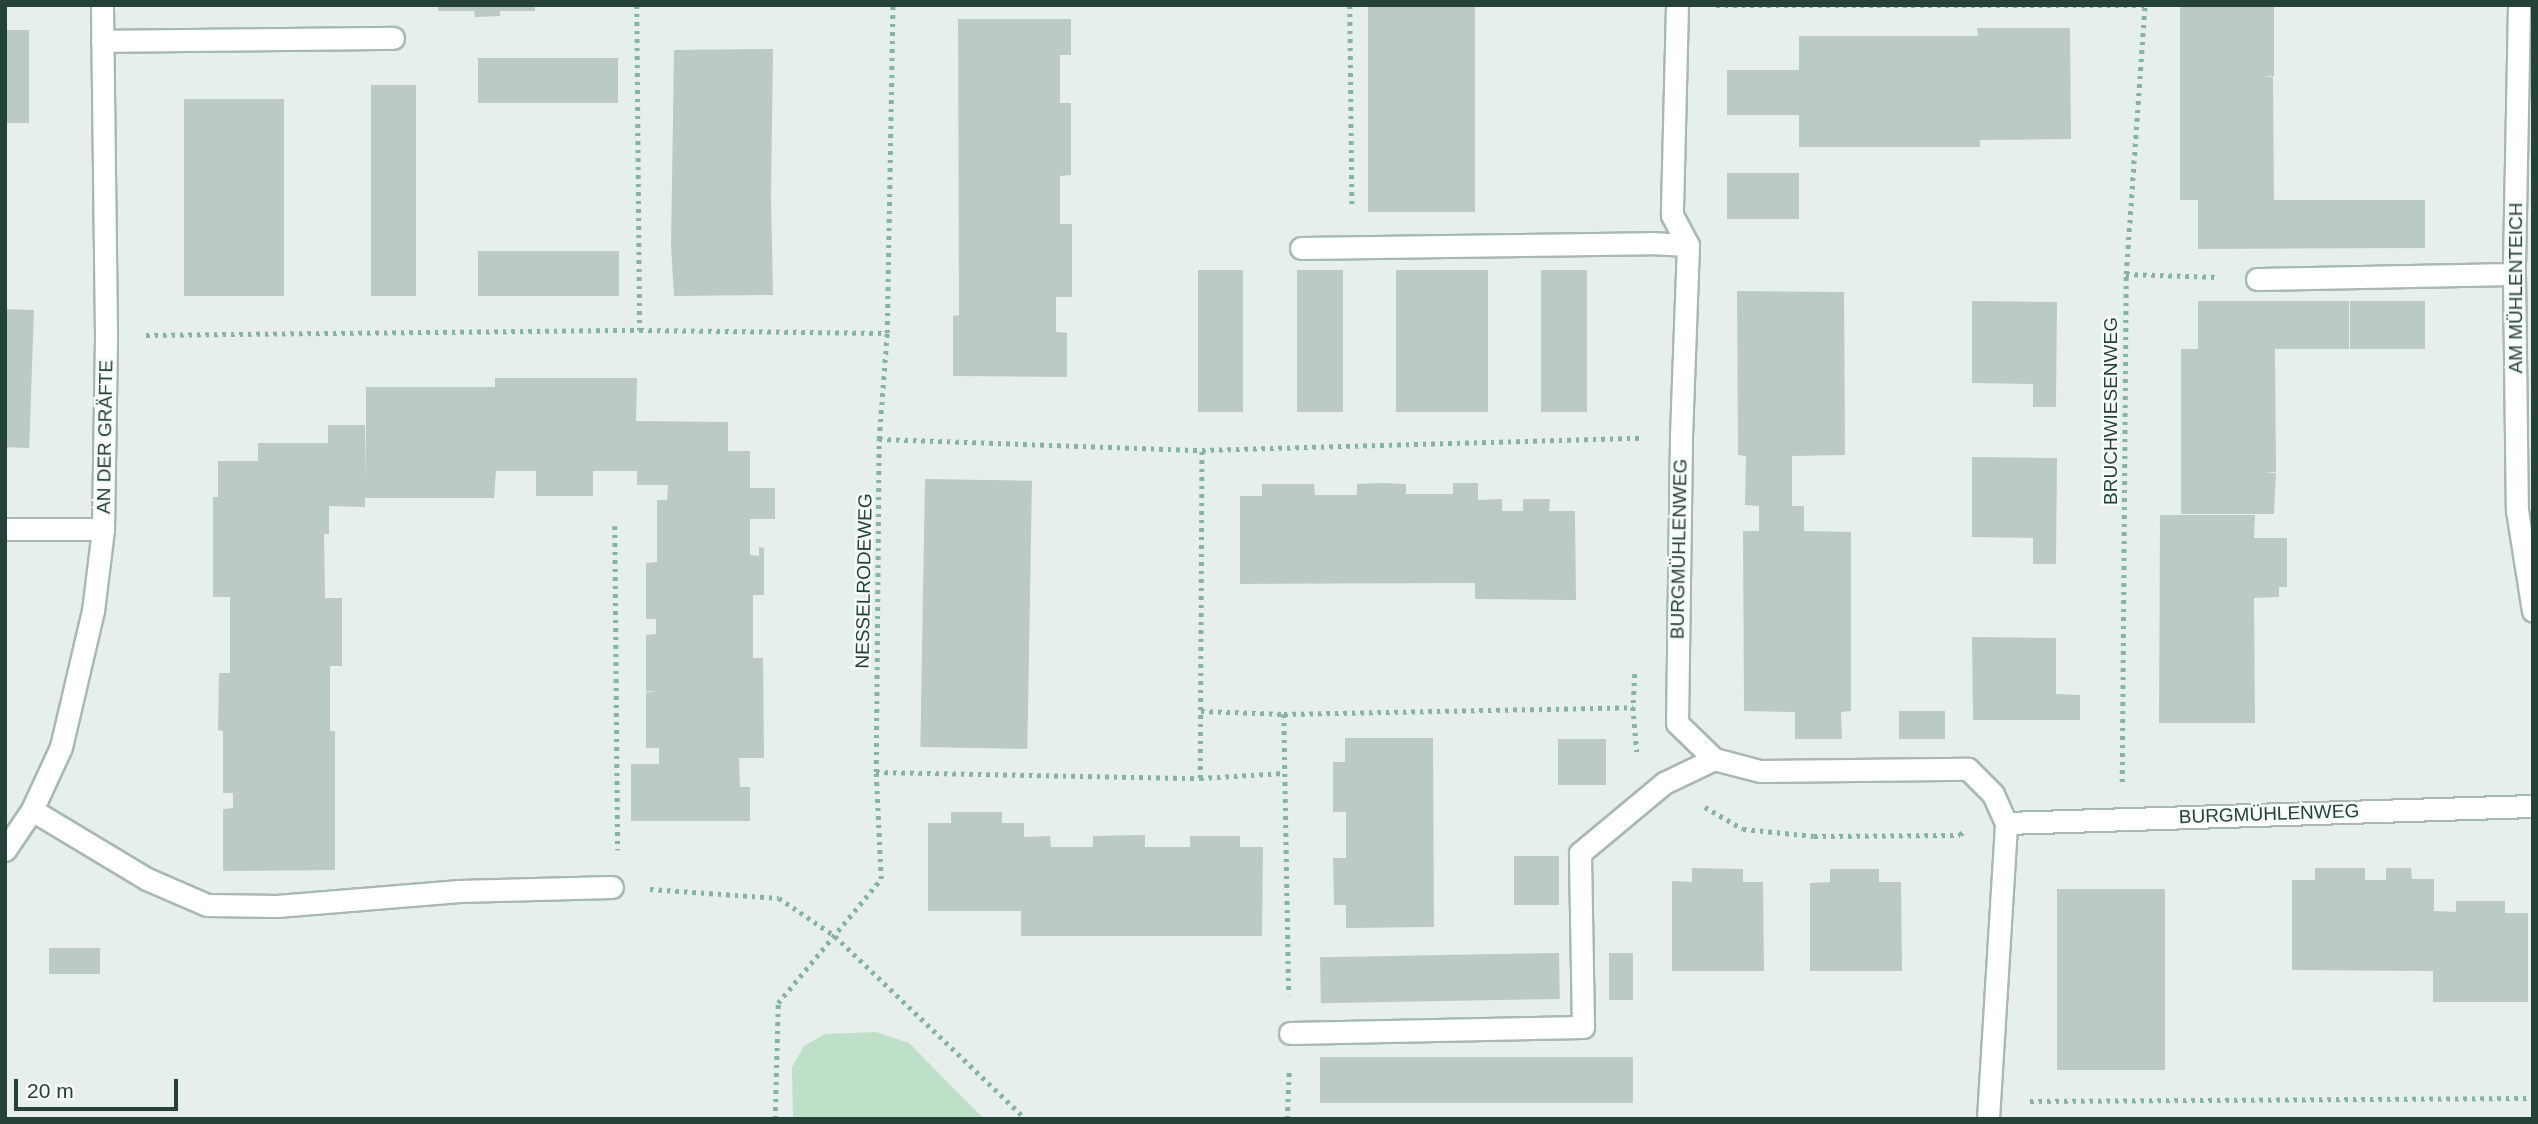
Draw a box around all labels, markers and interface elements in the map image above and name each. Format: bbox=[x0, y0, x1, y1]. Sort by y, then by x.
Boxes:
street label: AM MÜHLENTEICH bbox=[2505, 202, 2527, 374]
street label: BRUCHWIESENWEG bbox=[2100, 317, 2122, 505]
street label: AN DER GRÄFTE bbox=[92, 360, 118, 514]
street label: BURGMÜHLENWEG bbox=[1666, 459, 1692, 639]
street label: NESSELRODEWEG bbox=[851, 493, 877, 669]
street label: BURGMÜHLENWEG bbox=[2178, 799, 2360, 829]
scale bar bbox=[18, 1064, 182, 1108]
text: 20 m bbox=[27, 1079, 74, 1102]

